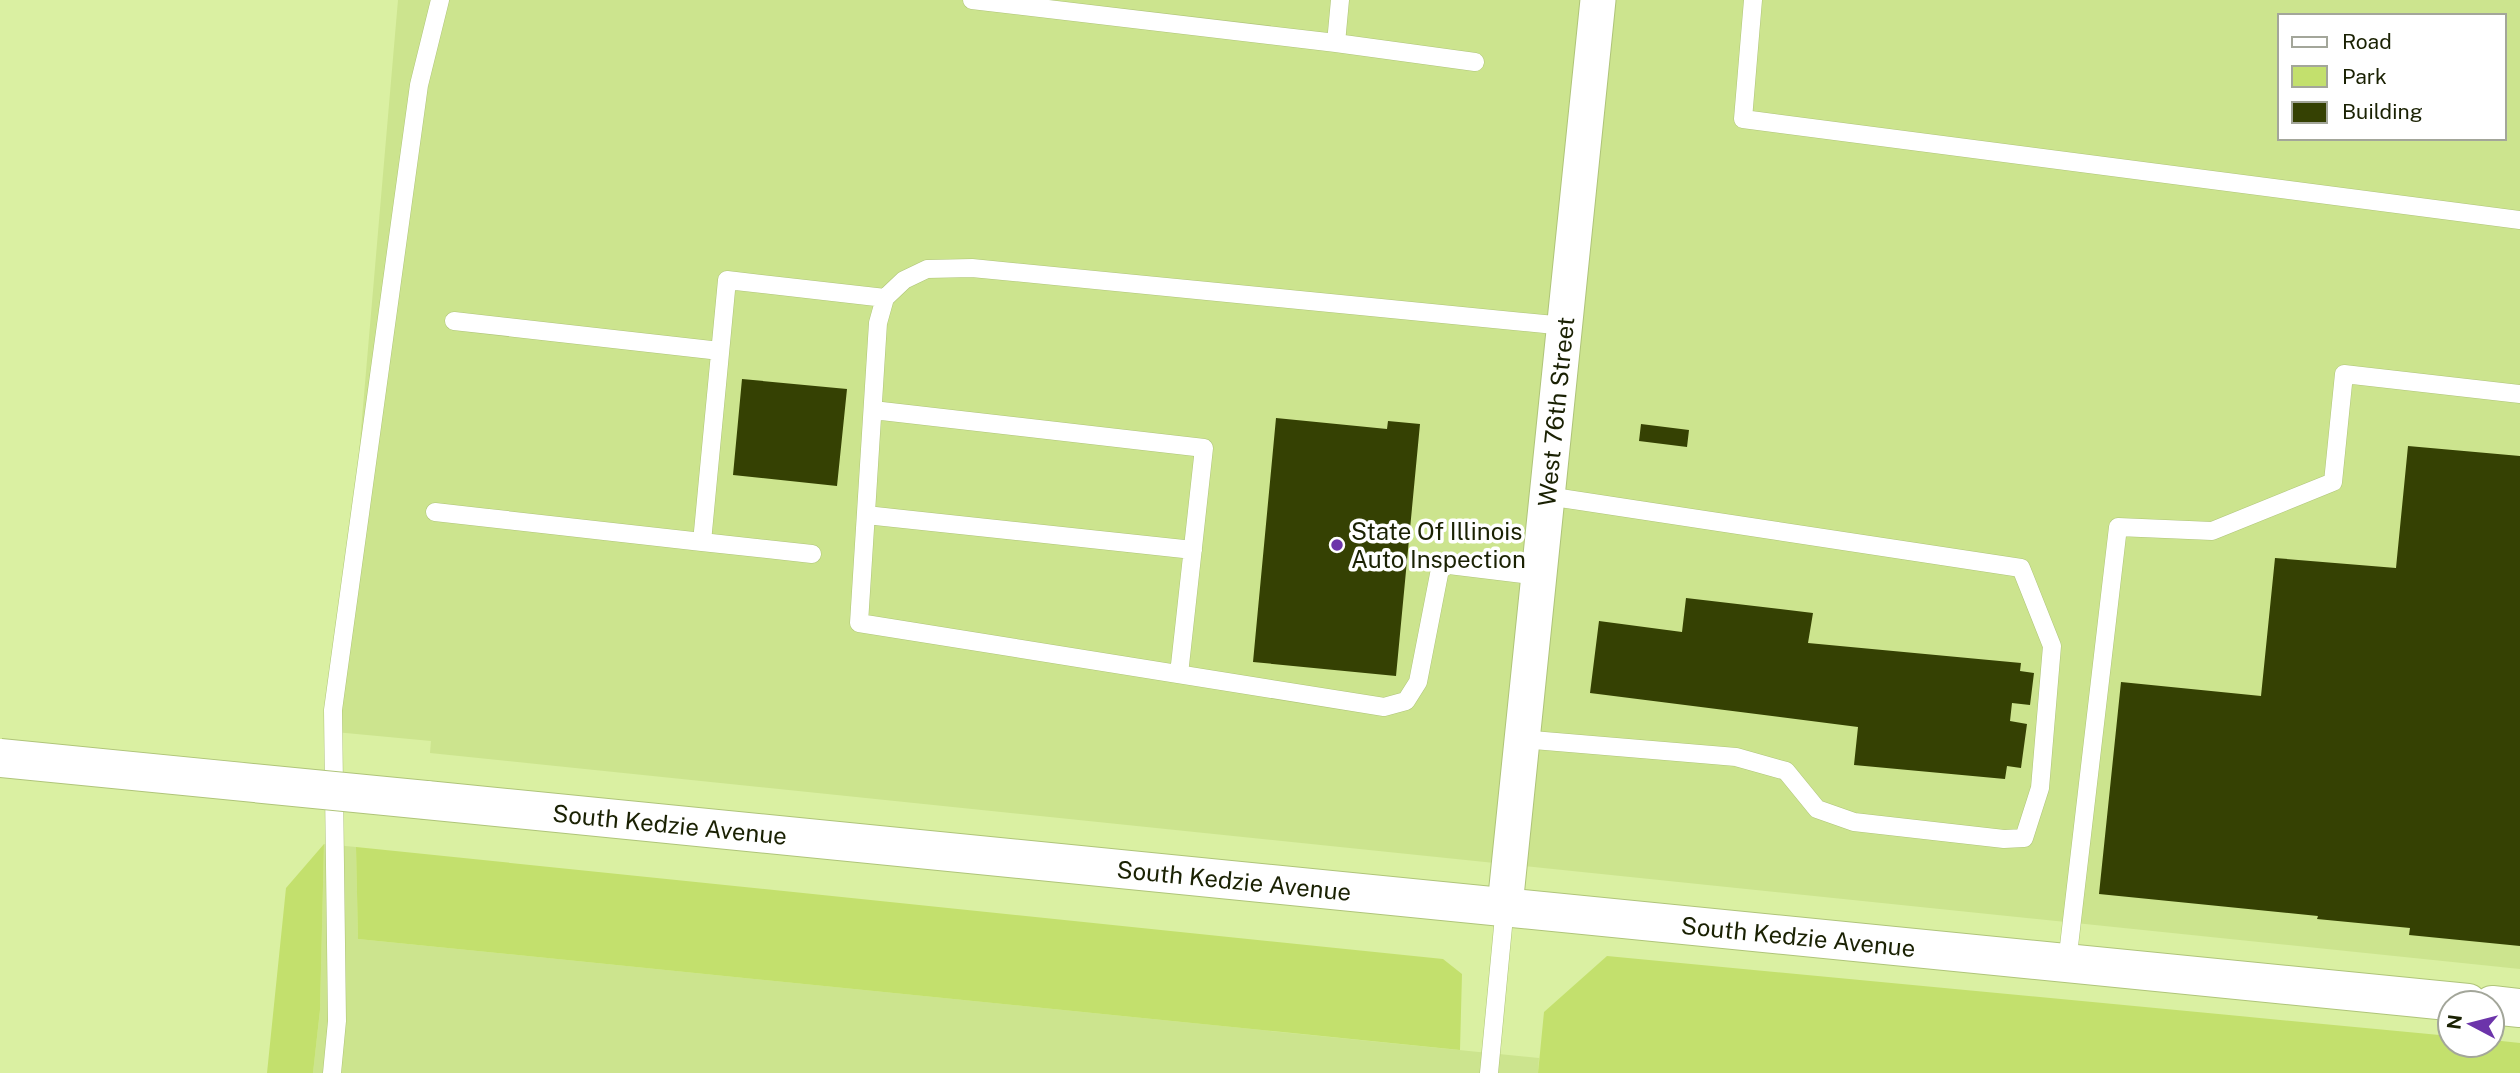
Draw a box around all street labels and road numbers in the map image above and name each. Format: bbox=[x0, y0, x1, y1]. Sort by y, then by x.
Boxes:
street label: West 76th Street bbox=[1532, 315, 1579, 508]
street label: South Kedzie Avenue bbox=[551, 799, 788, 850]
street label: South Kedzie Avenue bbox=[1115, 855, 1353, 906]
street label: South Kedzie Avenue bbox=[1680, 911, 1917, 962]

